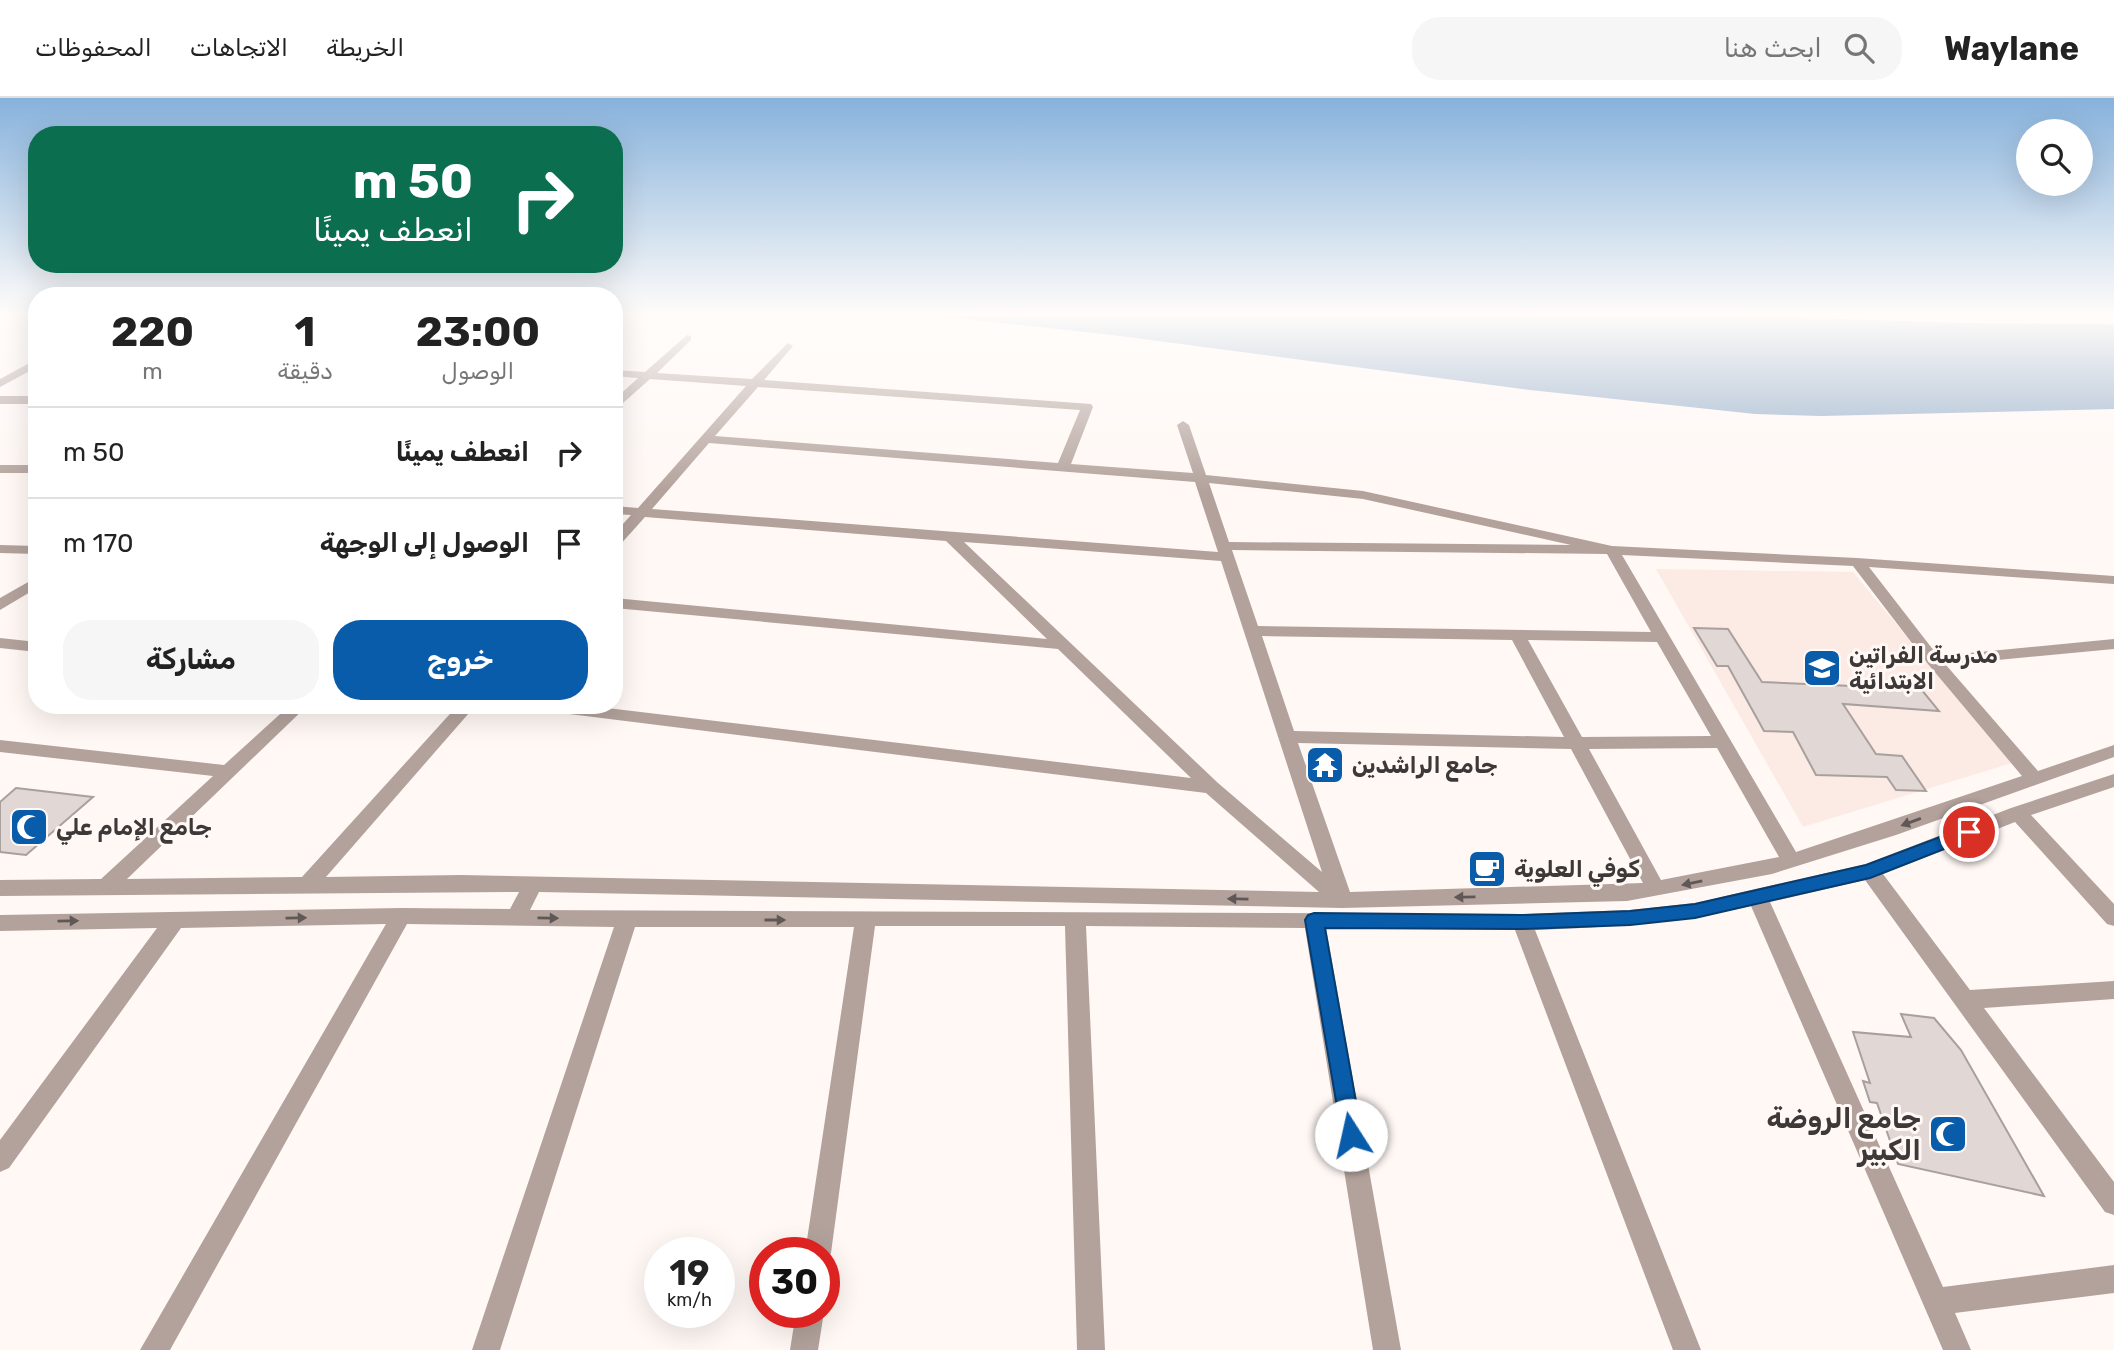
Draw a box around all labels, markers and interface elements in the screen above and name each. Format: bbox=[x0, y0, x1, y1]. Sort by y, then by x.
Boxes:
search box bbox=[1412, 17, 1902, 80]
icon: search bbox=[1840, 29, 1878, 67]
text: Waylane bbox=[1944, 29, 2079, 68]
text: ابحث هنا bbox=[1724, 33, 1822, 64]
text: المحفوظات bbox=[35, 34, 152, 62]
text: الاتجاهات bbox=[190, 34, 288, 62]
text: الخريطة bbox=[326, 34, 404, 62]
map controls bbox=[2016, 119, 2093, 196]
button: search bbox=[2016, 119, 2093, 196]
text: 50 m bbox=[353, 152, 473, 210]
icon: right bbox=[497, 154, 588, 245]
text: انعطف يمينًا bbox=[313, 211, 473, 249]
text: 220 bbox=[111, 307, 194, 357]
text: 1 bbox=[294, 307, 315, 357]
text: 23:00 bbox=[416, 307, 540, 357]
text: m bbox=[142, 357, 163, 385]
text: دقيقة bbox=[277, 357, 333, 385]
text: الوصول bbox=[442, 357, 514, 385]
icon: right bbox=[550, 434, 588, 472]
text: 50 m bbox=[63, 437, 124, 468]
text: انعطف يمينًا bbox=[396, 437, 529, 468]
icon: arrive bbox=[550, 525, 588, 563]
text: 170 m bbox=[63, 528, 133, 559]
text: الوصول إلى الوجهة bbox=[320, 528, 529, 559]
button: مشاركة bbox=[63, 620, 319, 700]
button: خروج bbox=[333, 620, 588, 700]
place label: مدرسة الفراتين الابتدائية bbox=[1849, 641, 1998, 695]
school or university icon: مدرسة الفراتين الابتدائية bbox=[1801, 647, 1843, 689]
temple icon: جامع الراشدين bbox=[1304, 744, 1346, 786]
place label: جامع الراشدين bbox=[1352, 751, 1498, 782]
pin bbox=[1939, 802, 1999, 862]
mosque icon: جامع الإمام علي bbox=[8, 806, 50, 848]
place label: جامع الإمام علي bbox=[56, 813, 212, 845]
icon: arrive bbox=[1950, 813, 1988, 851]
one-way arrow bbox=[1900, 817, 1921, 828]
cafe icon: كوفي العلوية bbox=[1466, 848, 1508, 890]
place label: كوفي العلوية bbox=[1514, 855, 1640, 887]
one-way arrow bbox=[1681, 877, 1703, 888]
one-way arrow bbox=[1454, 892, 1476, 903]
one-way arrow bbox=[1227, 893, 1249, 905]
one-way arrow bbox=[285, 912, 307, 923]
one-way arrow bbox=[537, 912, 559, 924]
one-way arrow bbox=[764, 914, 786, 926]
one-way arrow bbox=[57, 916, 79, 927]
position arrow bbox=[1314, 1098, 1388, 1172]
place label: جامع الروضة الكبير bbox=[1767, 1102, 1921, 1167]
mosque icon: جامع الروضة الكبير bbox=[1927, 1113, 1969, 1155]
speed limit sign: 30 bbox=[749, 1237, 840, 1328]
text: 19 bbox=[670, 1252, 709, 1294]
text: km/h bbox=[667, 1289, 712, 1311]

